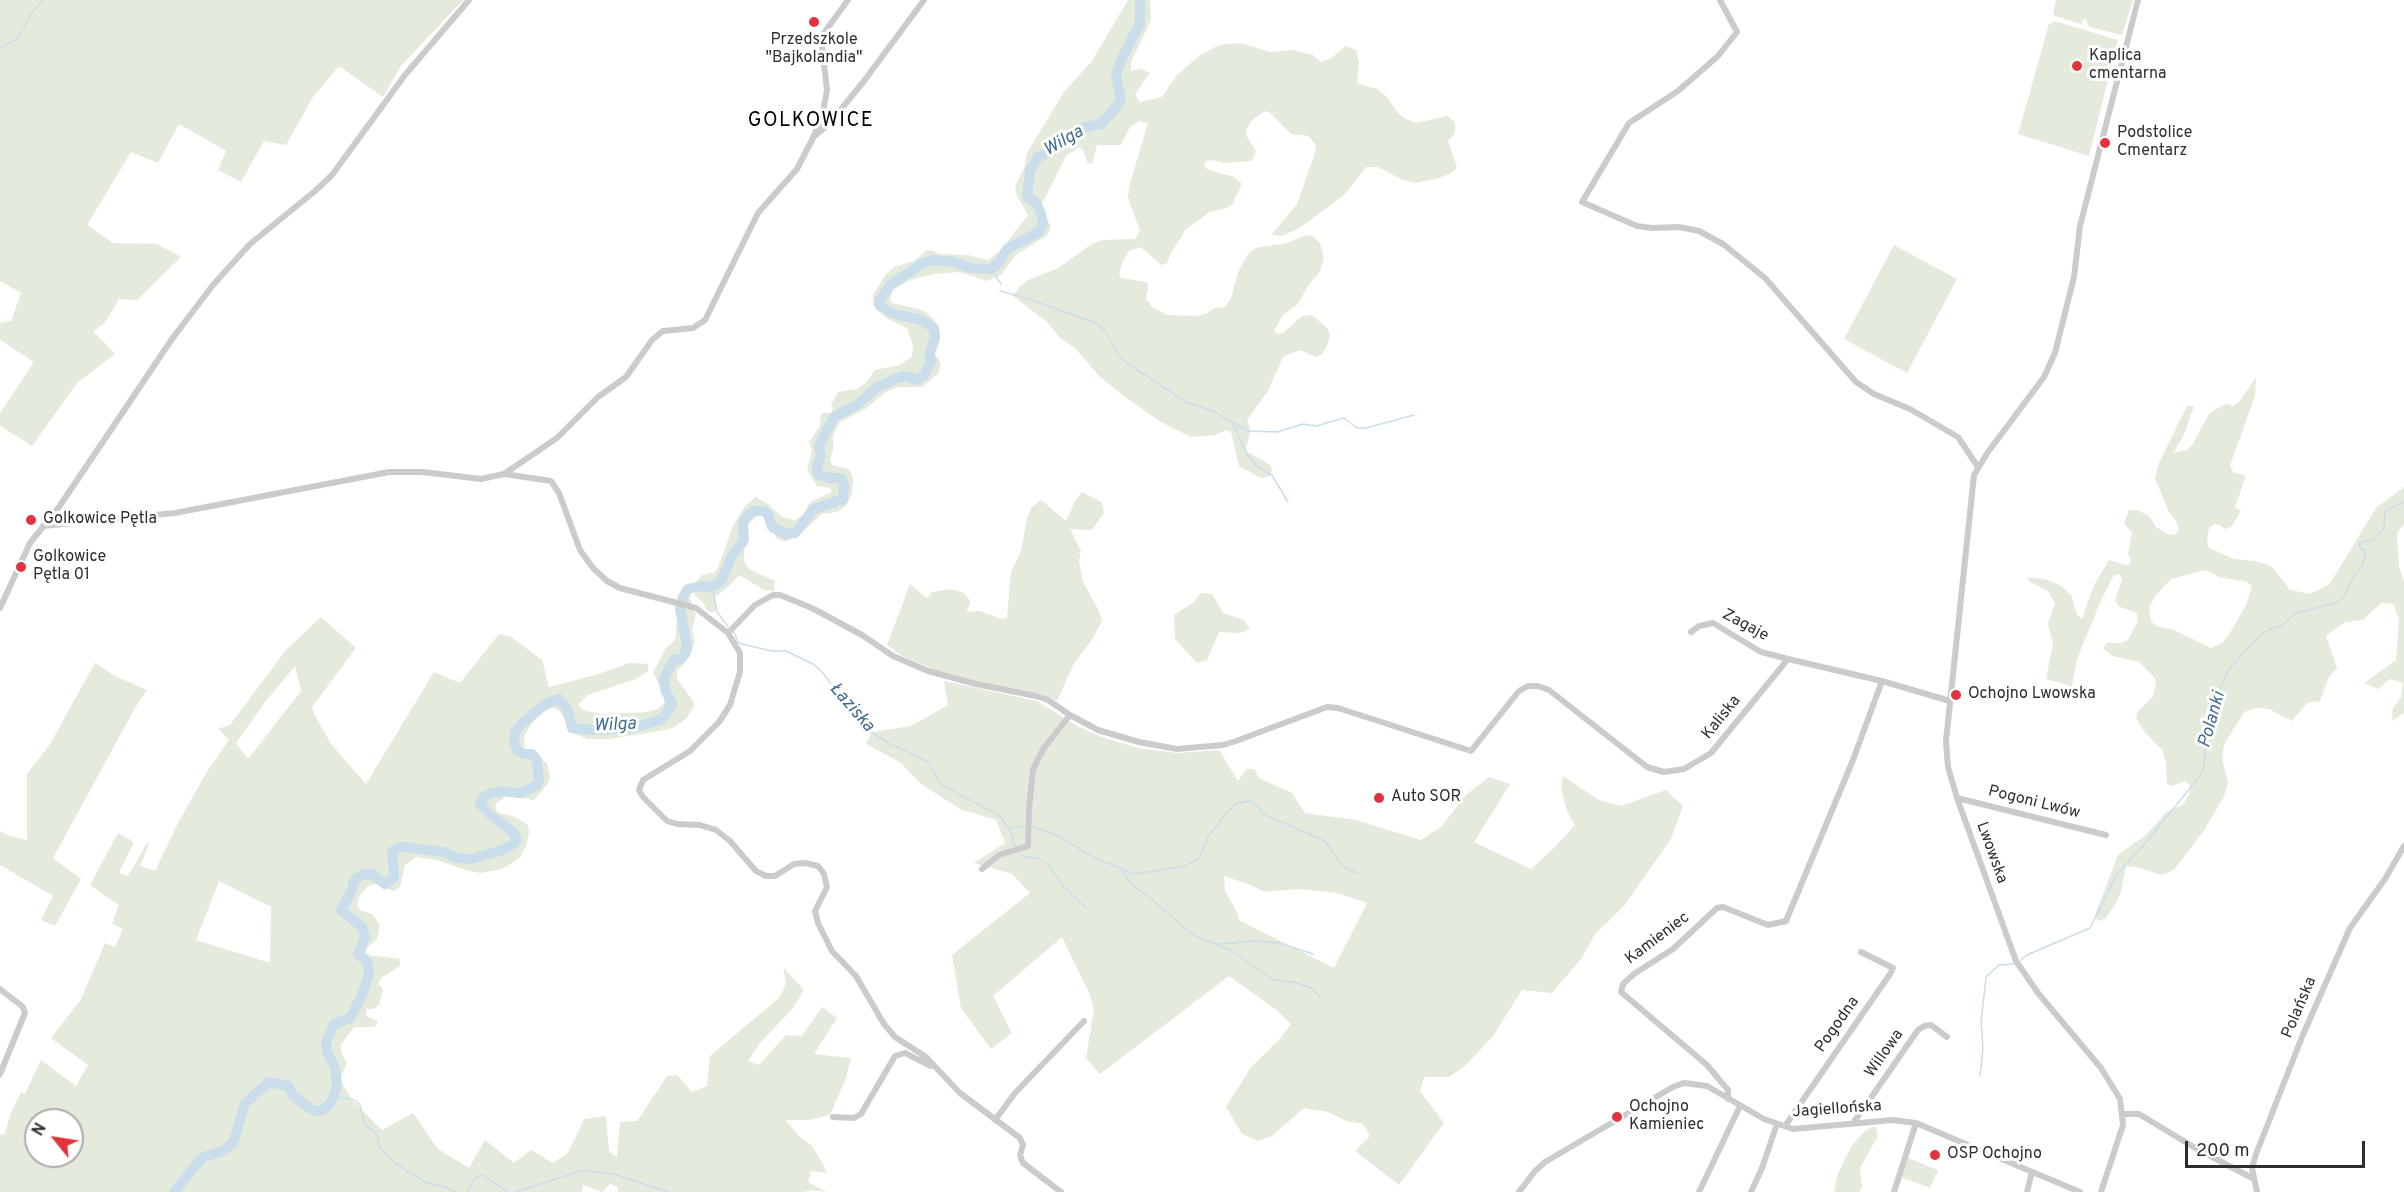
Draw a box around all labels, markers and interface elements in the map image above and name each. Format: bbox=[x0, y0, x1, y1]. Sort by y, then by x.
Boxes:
marker: Przedszkole "Bajkolandia" bbox=[807, 15, 821, 29]
place label: Przedszkole "Bajkolandia" bbox=[766, 31, 862, 69]
place label: Kaplica cmentarna bbox=[2089, 47, 2167, 85]
marker: Kaplica cmentarna bbox=[2070, 59, 2084, 73]
district label: GOLKOWICE bbox=[748, 110, 874, 134]
water label: Wilga bbox=[1040, 122, 1088, 162]
place label: Podstolice Cmentarz bbox=[2117, 124, 2192, 162]
marker: Podstolice Cmentarz bbox=[2098, 136, 2112, 150]
place label: Golkowice Pętla bbox=[43, 510, 157, 530]
marker: Golkowice Pętla bbox=[24, 513, 38, 527]
place label: Golkowice Pętla 01 bbox=[33, 548, 106, 586]
marker: Golkowice Pętla 01 bbox=[14, 560, 28, 574]
street label: Zagaje bbox=[1719, 606, 1771, 646]
water label: Łaziska bbox=[824, 679, 878, 737]
place label: Ochojno Lwowska bbox=[1968, 685, 2096, 705]
marker: Ochojno Lwowska bbox=[1949, 688, 1963, 702]
water label: Polanki bbox=[2195, 690, 2231, 750]
street label: Kaliska bbox=[1698, 692, 1746, 744]
water label: Wilga bbox=[593, 714, 637, 738]
street label: Pogoni Lwów bbox=[1986, 782, 2082, 824]
place label: Auto SOR bbox=[1391, 788, 1461, 808]
marker: Auto SOR bbox=[1372, 791, 1386, 805]
street label: Lwowska bbox=[1971, 820, 2011, 886]
street label: Kamieniec bbox=[1622, 909, 1694, 969]
street label: Polańska bbox=[2278, 974, 2322, 1042]
street label: Pogodna bbox=[1812, 993, 1864, 1057]
street label: Willowa bbox=[1862, 1026, 1908, 1082]
street label: Jagiellońska bbox=[1792, 1097, 1882, 1123]
place label: Ochojno Kamieniec bbox=[1629, 1098, 1704, 1136]
north arrow bbox=[24, 1108, 84, 1168]
marker: Ochojno Kamieniec bbox=[1610, 1110, 1624, 1124]
text: N bbox=[29, 1120, 52, 1140]
scale bar bbox=[2188, 1129, 2368, 1167]
text: 200 m bbox=[2196, 1140, 2249, 1163]
place label: OSP Ochojno bbox=[1947, 1145, 2042, 1165]
marker: OSP Ochojno bbox=[1928, 1148, 1942, 1162]

